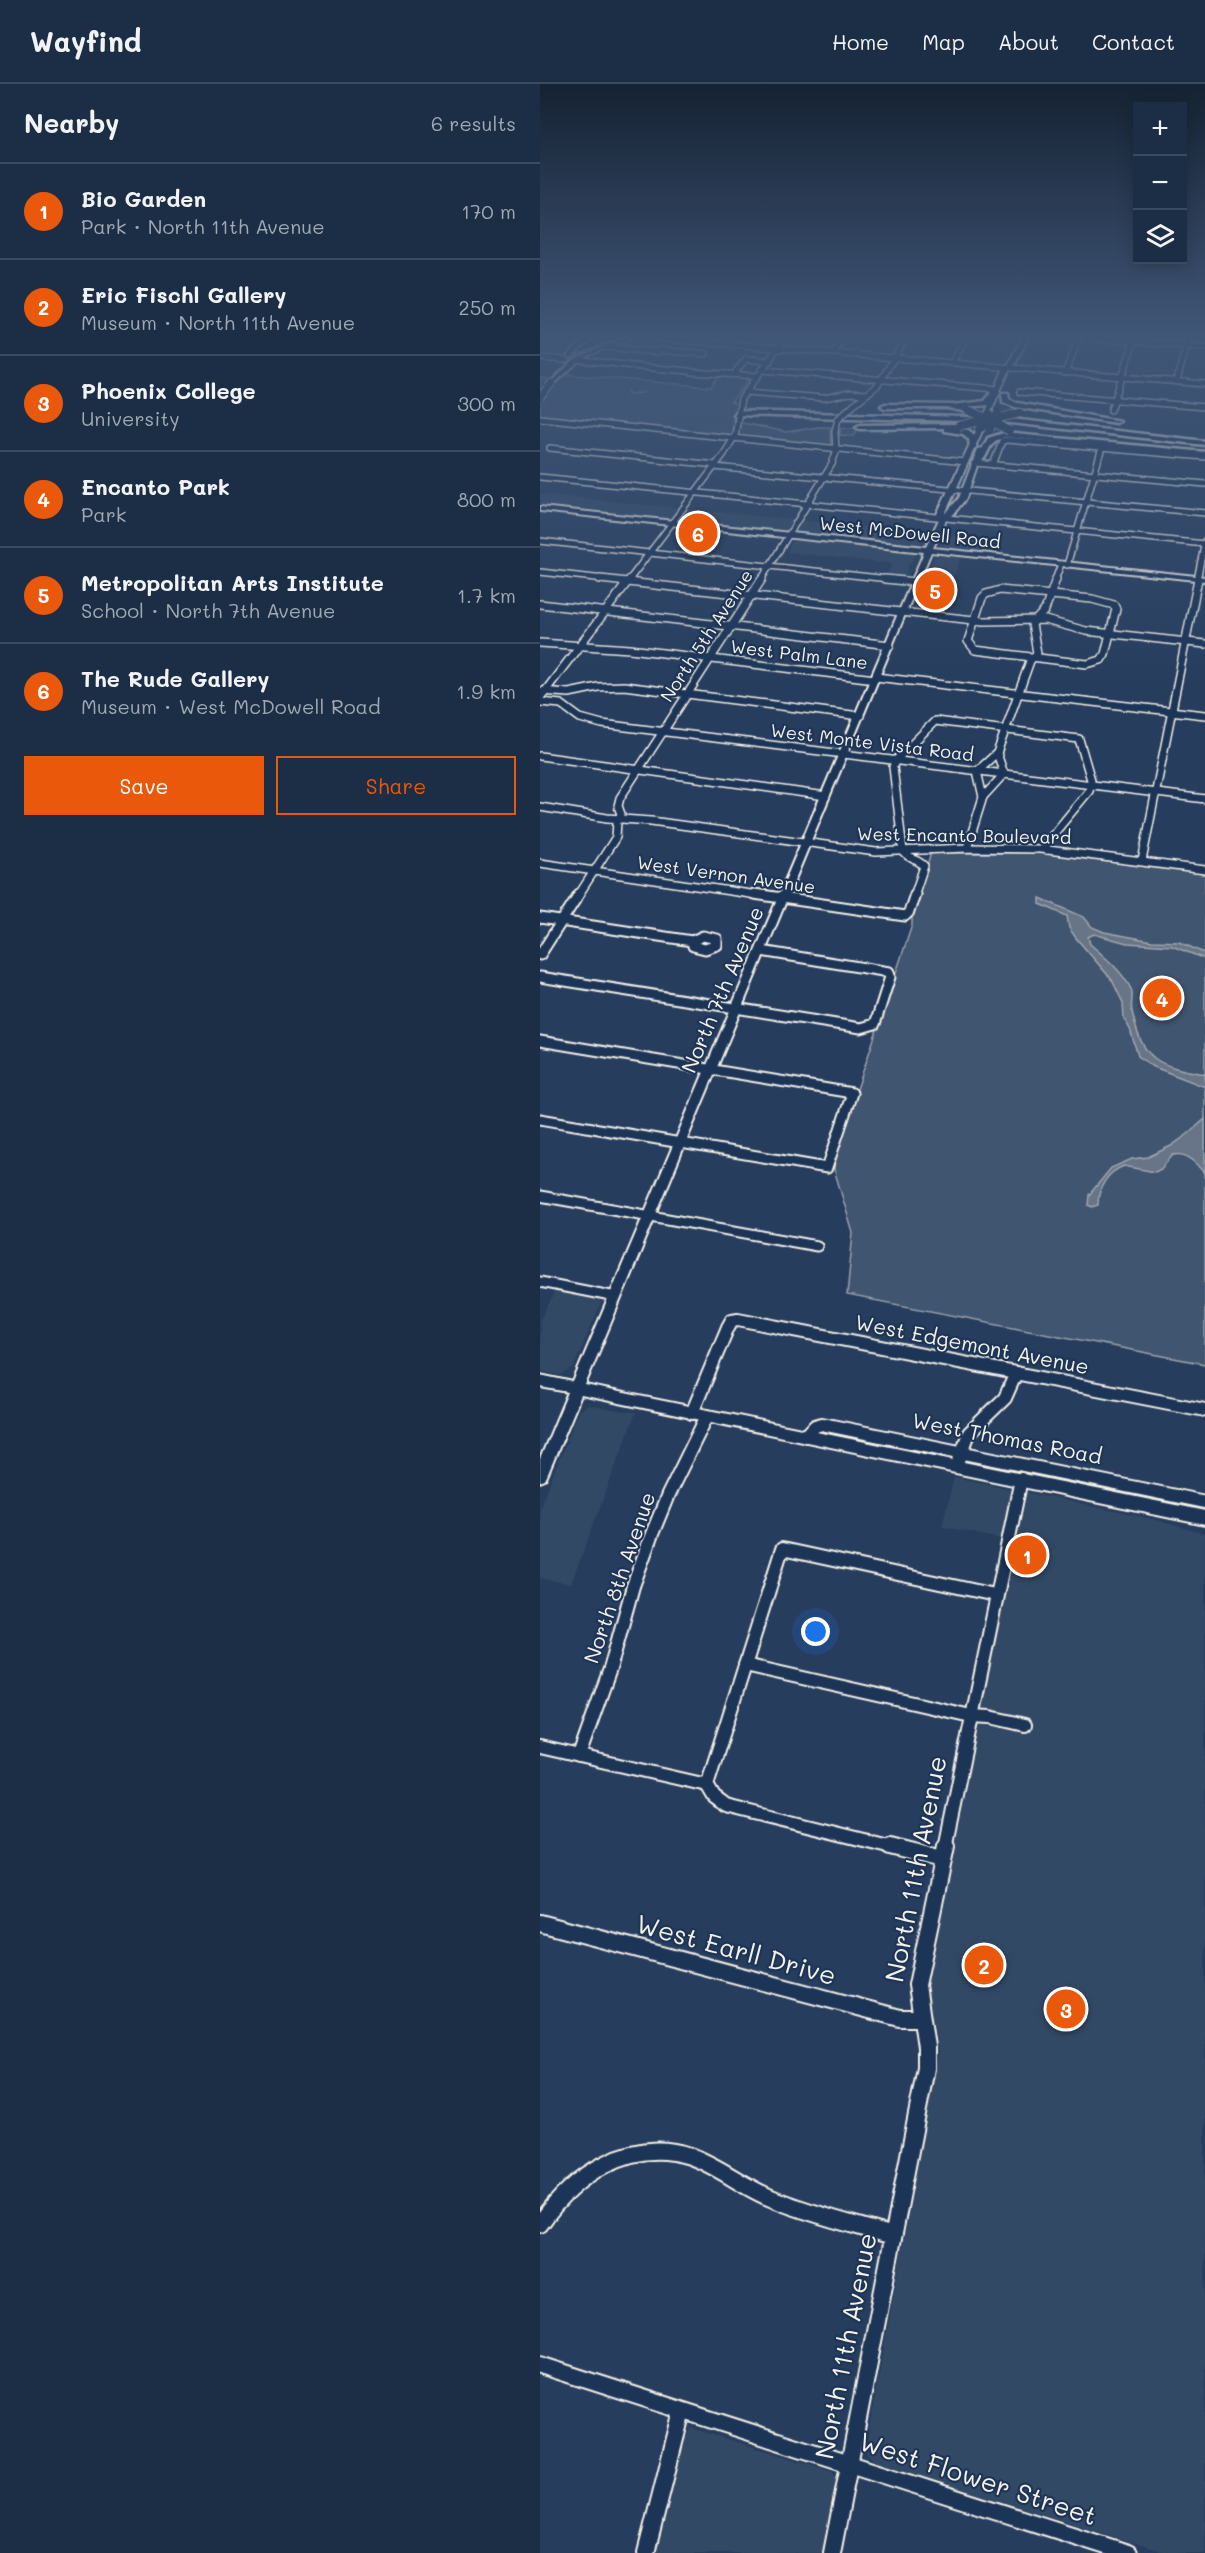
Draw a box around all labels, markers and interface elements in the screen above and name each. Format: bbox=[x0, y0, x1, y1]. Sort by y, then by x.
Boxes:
text: Wayfind bbox=[30, 23, 141, 59]
text: Home bbox=[832, 28, 889, 55]
text: Map bbox=[922, 28, 965, 55]
text: About bbox=[998, 28, 1059, 55]
text: Contact bbox=[1092, 28, 1175, 55]
map controls bbox=[1133, 102, 1187, 264]
button: + bbox=[1133, 102, 1187, 156]
text: Nearby bbox=[24, 106, 119, 140]
text: 6 results bbox=[431, 110, 516, 136]
button: − bbox=[1133, 156, 1187, 210]
text: Bio Garden bbox=[81, 184, 206, 213]
text: 1 bbox=[39, 198, 48, 224]
text: 170 m bbox=[461, 198, 516, 224]
button: layers bbox=[1133, 210, 1187, 264]
text: Park · North 11th Avenue bbox=[81, 213, 325, 239]
text: Eric Fischl Gallery bbox=[81, 280, 286, 309]
text: 2 bbox=[38, 294, 49, 320]
text: 250 m bbox=[459, 294, 516, 320]
text: Museum · North 11th Avenue bbox=[81, 309, 355, 335]
text: Phoenix College bbox=[81, 376, 256, 405]
text: 3 bbox=[38, 390, 50, 416]
text: 300 m bbox=[457, 390, 516, 416]
text: University bbox=[81, 405, 180, 431]
text: Encanto Park bbox=[81, 472, 230, 501]
text: 4 bbox=[37, 486, 50, 512]
text: 800 m bbox=[457, 486, 516, 512]
text: Park bbox=[81, 501, 126, 527]
pin: 6 bbox=[678, 510, 718, 556]
street label: West McDowell Road bbox=[818, 511, 1002, 553]
street label: North 5th Avenue bbox=[654, 565, 758, 706]
text: Metropolitan Arts Institute bbox=[81, 568, 384, 597]
pin: 5 bbox=[916, 568, 954, 612]
text: 5 bbox=[38, 582, 49, 608]
text: 1.7 km bbox=[457, 582, 516, 608]
text: School · North 7th Avenue bbox=[81, 597, 336, 623]
street label: West Palm Lane bbox=[729, 634, 869, 674]
text: The Rude Gallery bbox=[81, 664, 269, 693]
text: 6 bbox=[37, 678, 50, 704]
text: 1.9 km bbox=[456, 678, 516, 704]
text: Museum · West McDowell Road bbox=[81, 693, 381, 719]
street label: West Monte Vista Road bbox=[769, 718, 975, 766]
button: Save bbox=[24, 756, 264, 815]
button: Share bbox=[276, 756, 516, 815]
street label: West Encanto Boulevard bbox=[857, 821, 1071, 849]
street label: West Vernon Avenue bbox=[635, 850, 817, 898]
street label: North 7th Avenue bbox=[674, 902, 769, 1077]
pin: 4 bbox=[1142, 976, 1182, 1020]
street label: West Edgemont Avenue bbox=[853, 1308, 1091, 1379]
street label: West Thomas Road bbox=[910, 1406, 1104, 1469]
street label: North 8th Avenue bbox=[577, 1488, 661, 1667]
pin: 1 bbox=[1008, 1532, 1046, 1578]
your location bbox=[801, 1617, 830, 1646]
street label: North 11th Avenue bbox=[876, 1753, 954, 1985]
street label: West Earll Drive bbox=[633, 1906, 840, 1992]
pin: 2 bbox=[964, 1942, 1004, 1988]
pin: 3 bbox=[1046, 1986, 1086, 2032]
street label: North 11th Avenue bbox=[806, 2230, 884, 2462]
street label: West Flower Street bbox=[855, 2424, 1102, 2533]

